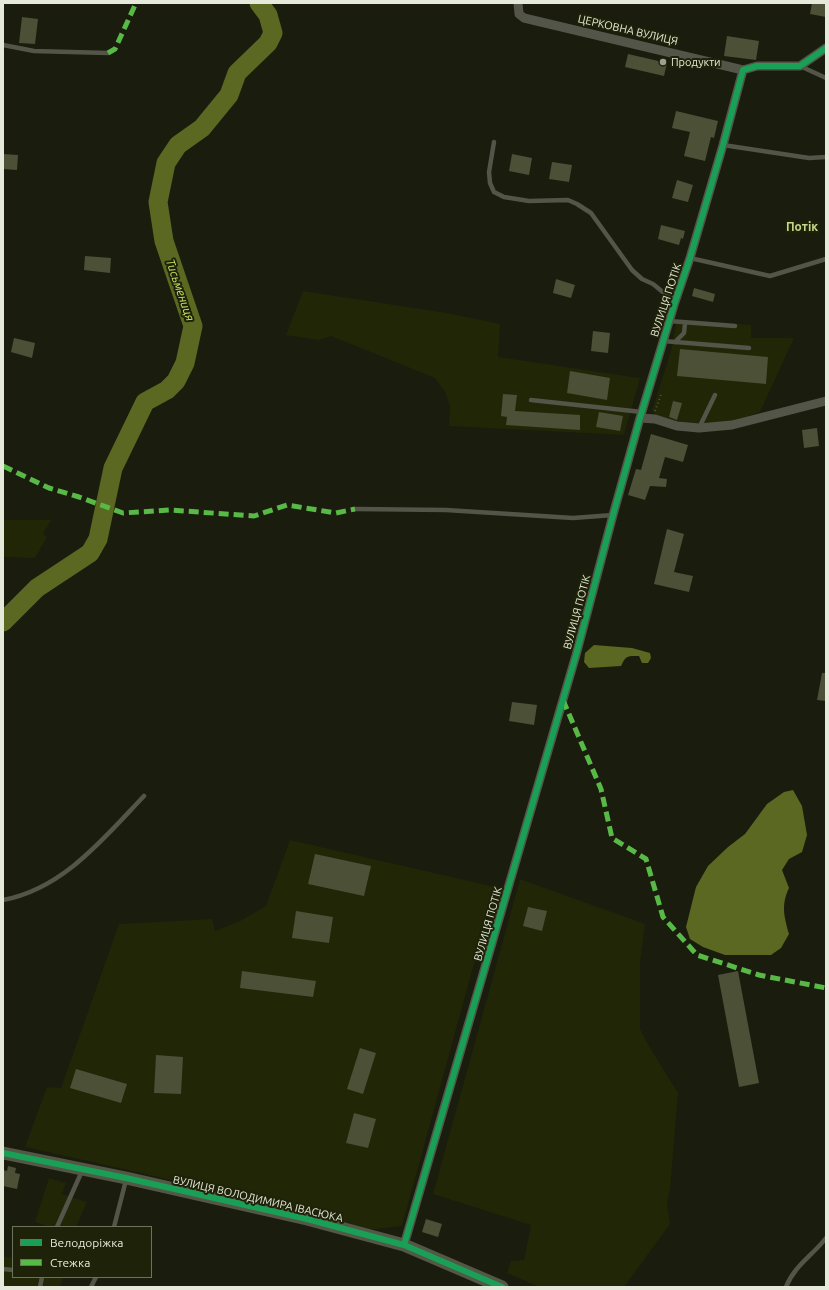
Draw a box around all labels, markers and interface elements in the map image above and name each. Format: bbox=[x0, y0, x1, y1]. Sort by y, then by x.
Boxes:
street label: ЦЕРКОВНА ВУЛИЦЯ bbox=[577, 12, 679, 48]
place label: Продукти bbox=[671, 55, 721, 69]
marker: Продукти bbox=[658, 57, 668, 67]
district label: Потік bbox=[786, 220, 818, 234]
water label: Тисьмениця bbox=[163, 257, 197, 323]
street label: ВУЛИЦЯ ПОТІК bbox=[648, 262, 684, 338]
street label: ВУЛИЦЯ ПОТІК bbox=[561, 573, 593, 651]
street label: ВУЛИЦЯ ПОТІК bbox=[471, 885, 505, 963]
street label: ВУЛИЦЯ ВОЛОДИМИРА ІВАСЮКА bbox=[172, 1173, 344, 1225]
legend bbox=[12, 1226, 152, 1278]
text: Велодоріжка bbox=[50, 1236, 124, 1249]
text: Стежка bbox=[50, 1256, 90, 1269]

